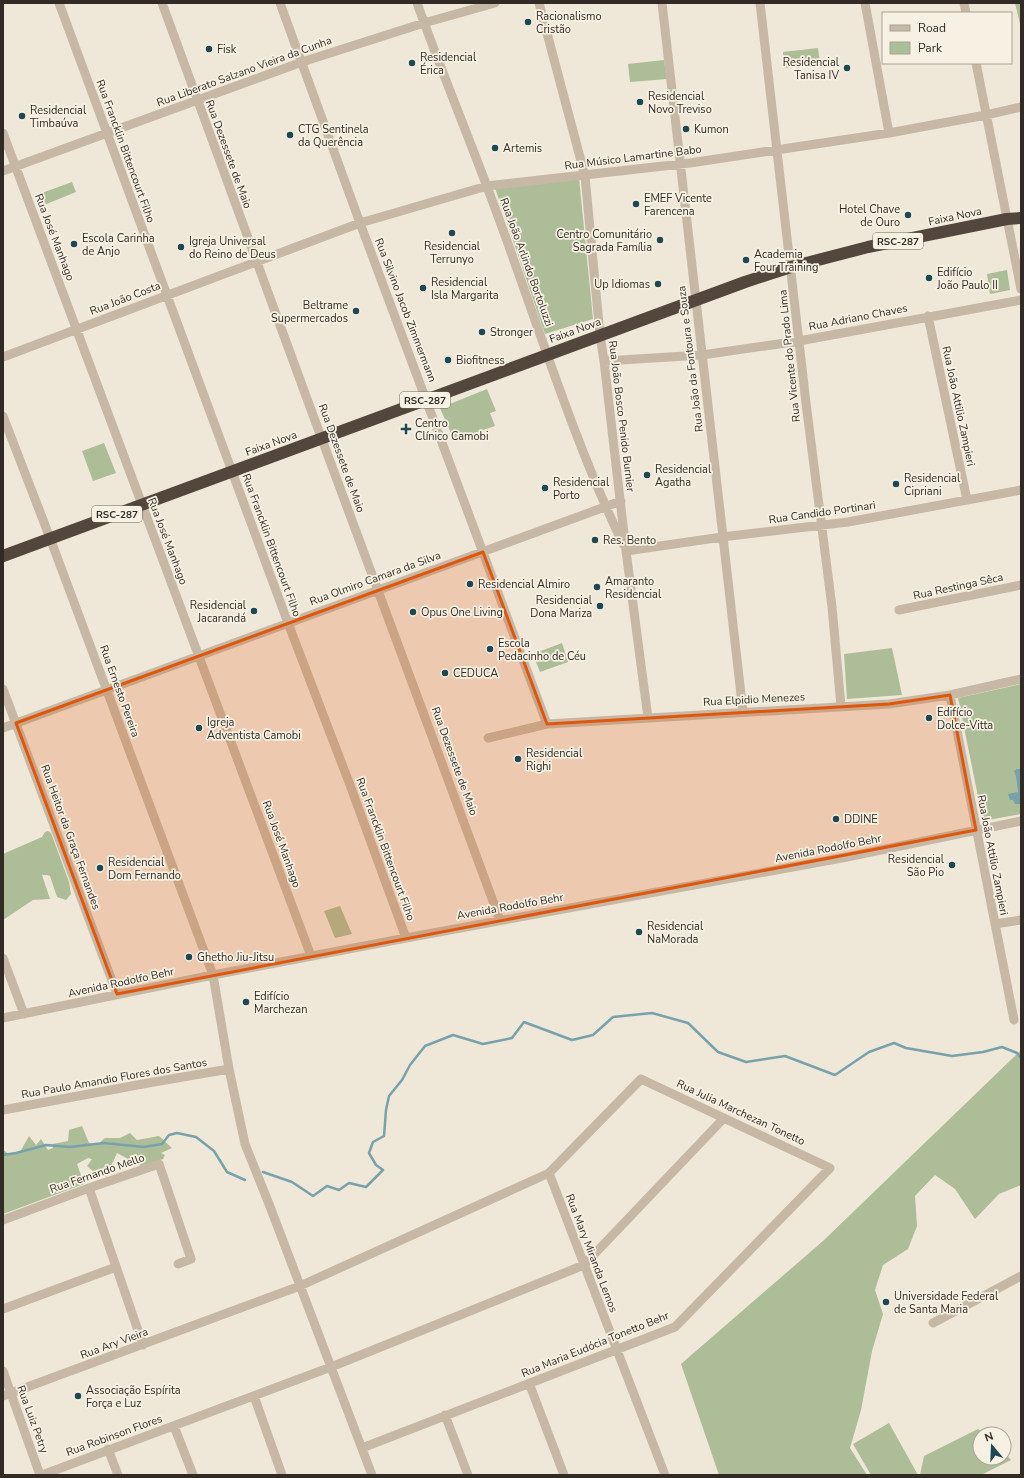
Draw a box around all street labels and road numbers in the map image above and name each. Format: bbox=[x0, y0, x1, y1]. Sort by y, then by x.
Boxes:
street label: Rua Liberato Salzano Vieira da Cunha bbox=[155, 33, 334, 110]
street label: Rua Francklin Bittencourt Filho bbox=[93, 77, 158, 225]
street label: Rua Dezessete de Maio bbox=[202, 98, 255, 211]
street label: Rua Músico Lamartine Babo bbox=[564, 142, 702, 173]
street label: Rua José Manhago bbox=[31, 192, 78, 283]
street label: Rua João Arlindo Bortoluzzi bbox=[496, 196, 557, 329]
street label: Faixa Nova bbox=[927, 203, 983, 229]
road number: RSC-287 bbox=[873, 233, 923, 249]
street label: Rua Silvino Jacob Zimmermann bbox=[371, 236, 440, 384]
street label: Rua João Costa bbox=[88, 278, 163, 319]
street label: Rua João da Fontoura e Souza bbox=[674, 285, 707, 433]
street label: Rua Vicente do Prado Lima bbox=[775, 289, 804, 423]
street label: Rua Adriano Chaves bbox=[807, 301, 909, 334]
street label: Faixa Nova bbox=[547, 314, 603, 347]
street label: Rua João Bosco Penido Burnier bbox=[605, 340, 638, 493]
street label: Rua João Attilio Zampieri bbox=[938, 345, 979, 467]
road number: RSC-287 bbox=[400, 392, 450, 408]
street label: Rua Dezessete de Maio bbox=[315, 402, 368, 515]
street label: Faixa Nova bbox=[243, 427, 299, 460]
street label: Rua Francklin Bittencourt Filho bbox=[239, 471, 304, 619]
street label: Rua José Manhago bbox=[144, 496, 191, 587]
street label: Rua Candido Portinari bbox=[768, 498, 877, 527]
road number: RSC-287 bbox=[92, 506, 142, 522]
street label: Rua Olmiro Camara da Silva bbox=[308, 548, 443, 609]
street label: Rua Restinga Sêca bbox=[912, 570, 1005, 603]
street label: Rua Ernesto Pereira bbox=[96, 643, 143, 740]
street label: Rua Elpidio Menezes bbox=[703, 689, 805, 710]
street label: Rua Dezessete de Maio bbox=[428, 705, 481, 818]
street label: Rua Heitor da Graça Fernandes bbox=[37, 762, 104, 912]
street label: Rua Francklin Bittencourt Filho bbox=[353, 775, 418, 923]
street label: Rua João Attilio Zampieri bbox=[973, 794, 1012, 917]
street label: Rua José Manhago bbox=[259, 798, 304, 890]
street label: Avenida Rodolfo Behr bbox=[774, 831, 883, 866]
street label: Avenida Rodolfo Behr bbox=[456, 890, 565, 923]
street label: Avenida Rodolfo Behr bbox=[67, 964, 176, 1001]
street label: Rua Paulo Amandio Flores dos Santos bbox=[20, 1055, 208, 1102]
street label: Rua Julia Marchezan Tonetto bbox=[674, 1076, 807, 1149]
street label: Rua Fernando Mello bbox=[48, 1150, 147, 1197]
street label: Rua Mary Miranda Lemos bbox=[562, 1192, 621, 1315]
street label: Rua Maria Eudócia Tonetto Behr bbox=[519, 1308, 671, 1381]
street label: Rua Ary Vieira bbox=[78, 1324, 150, 1363]
street label: Rua Luiz Petry bbox=[13, 1383, 52, 1455]
street label: Rua Robinson Flores bbox=[64, 1411, 164, 1460]

